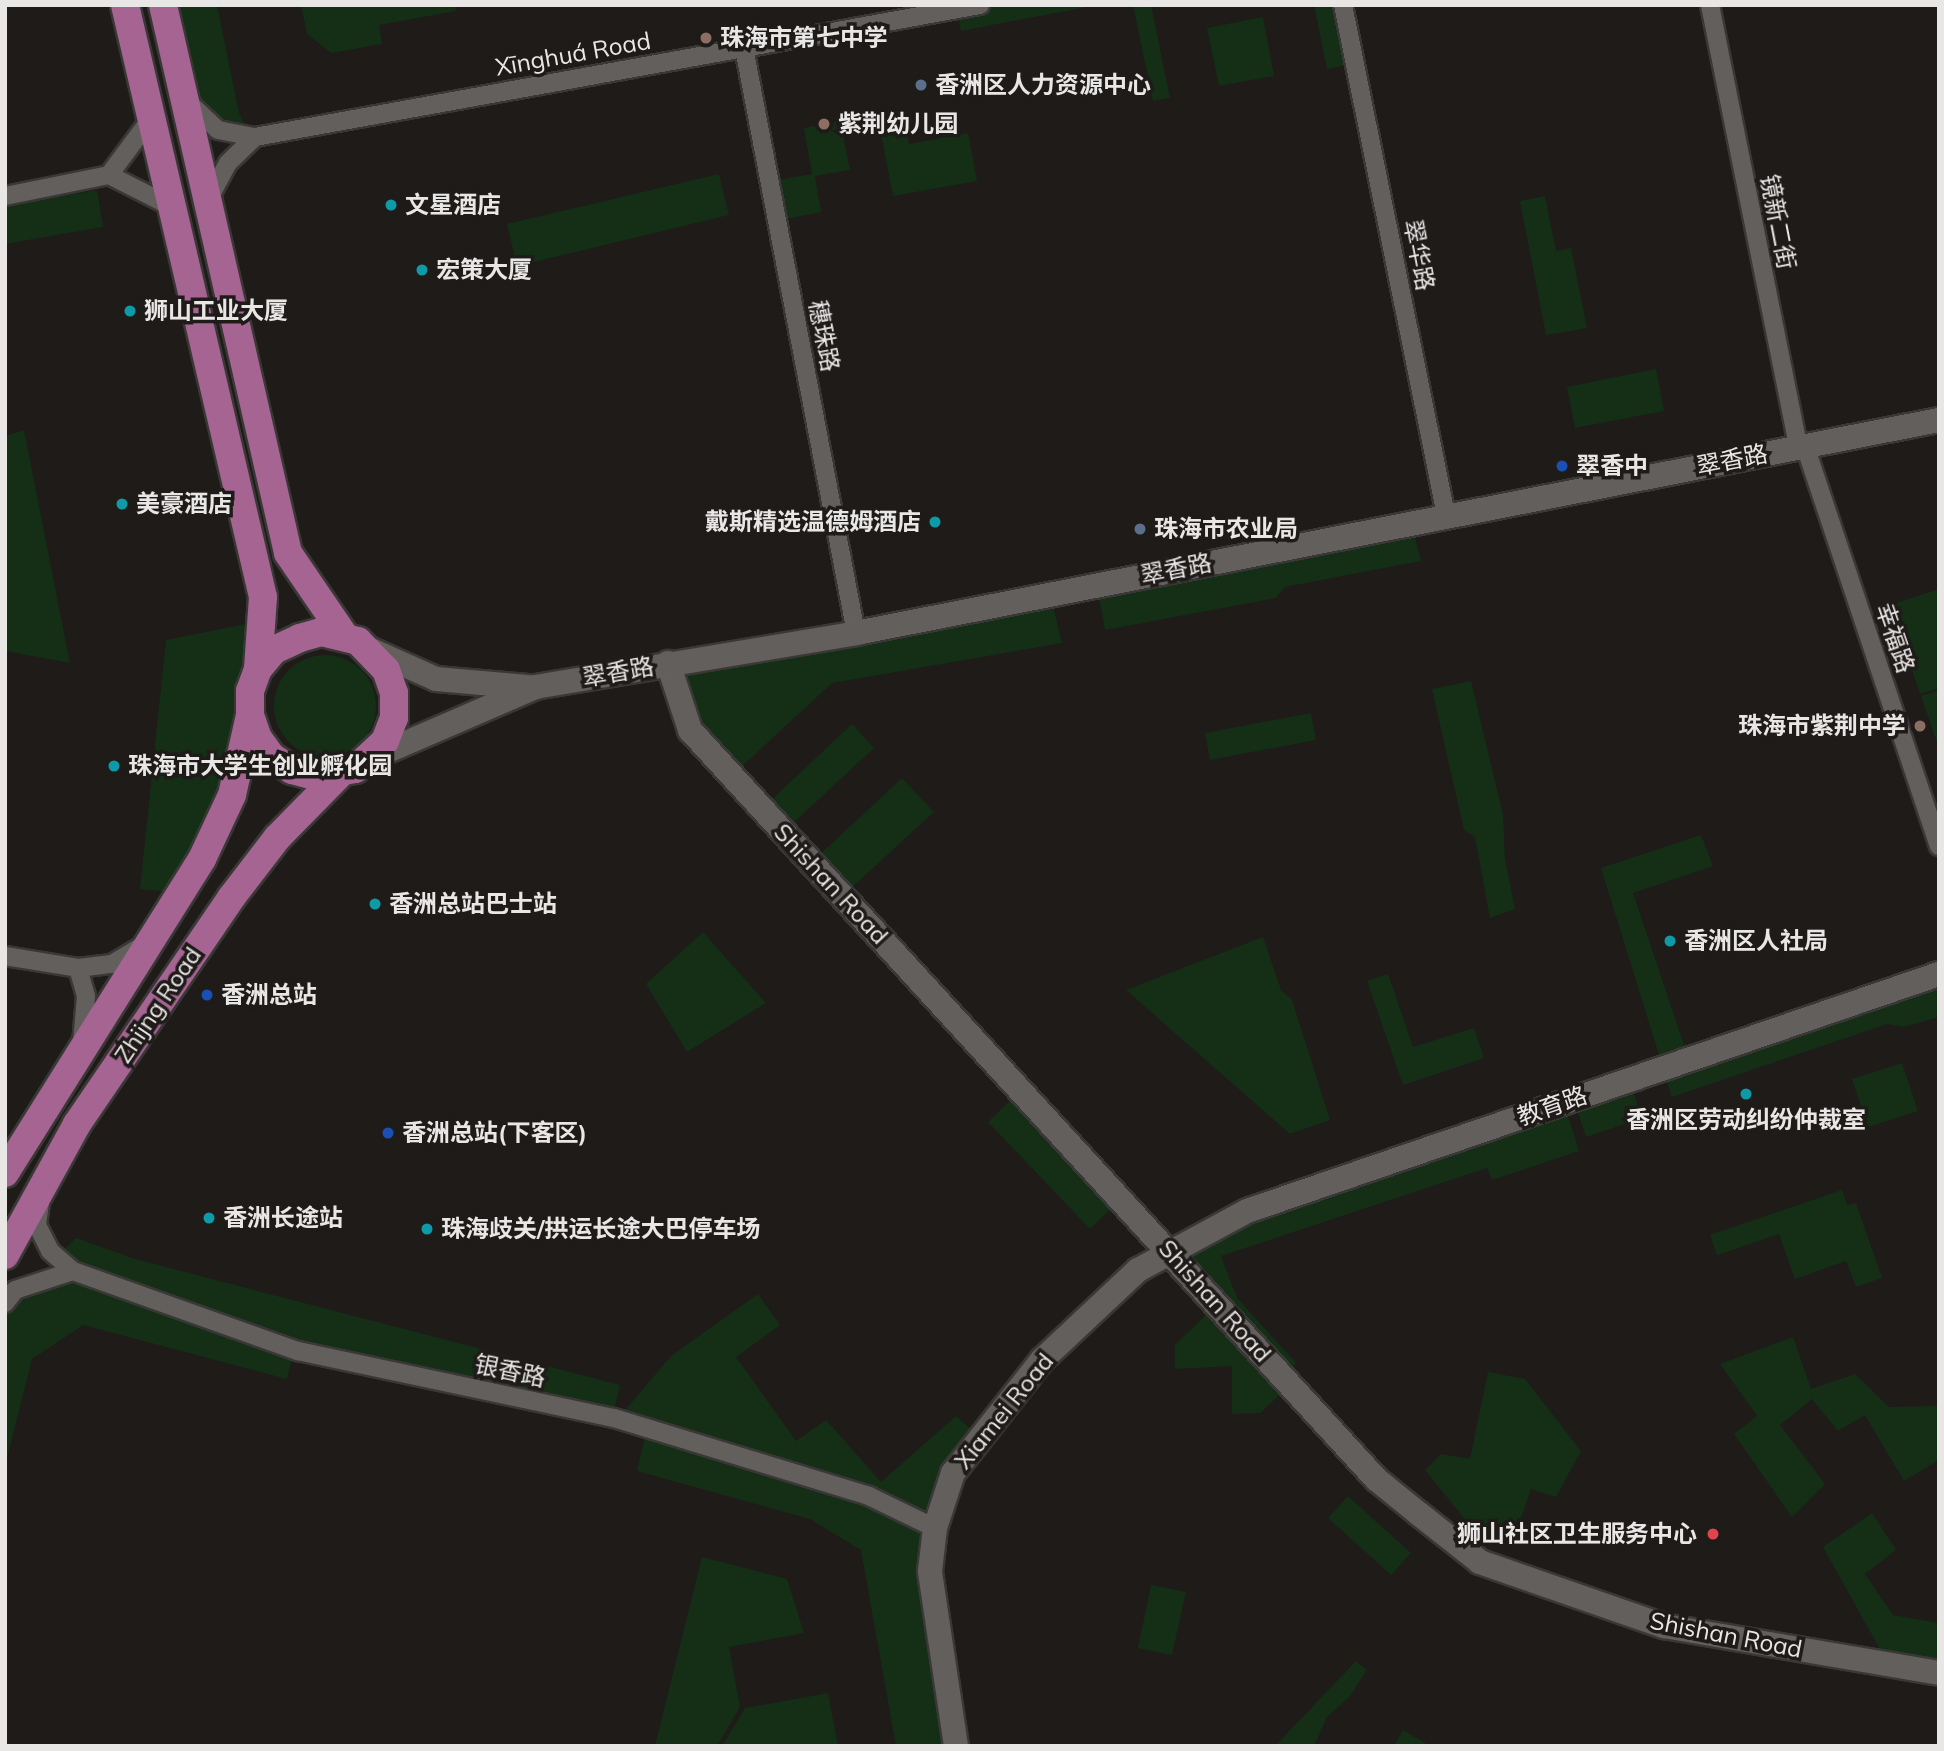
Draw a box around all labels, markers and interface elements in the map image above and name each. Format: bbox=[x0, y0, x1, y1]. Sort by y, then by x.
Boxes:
place label: 珠海市第七中学 bbox=[720, 24, 888, 52]
street label: Xīnghuá Road bbox=[493, 26, 653, 82]
marker: 珠海市第七中学 bbox=[698, 30, 714, 46]
place label: 香洲区人力资源中心 bbox=[935, 71, 1151, 99]
marker: 香洲区人力资源中心 bbox=[913, 77, 929, 93]
place label: 紫荆幼儿园 bbox=[838, 110, 958, 138]
marker: 紫荆幼儿园 bbox=[816, 116, 832, 132]
street label: 镜新二街 bbox=[1755, 172, 1801, 272]
place label: 文星酒店 bbox=[405, 191, 501, 219]
marker: 文星酒店 bbox=[383, 197, 399, 213]
street label: 翠华路 bbox=[1398, 217, 1440, 293]
place label: 宏策大厦 bbox=[436, 256, 532, 284]
marker: 宏策大厦 bbox=[414, 262, 430, 278]
place label: 狮山工业大厦 bbox=[144, 297, 288, 325]
street label: 穗珠路 bbox=[803, 298, 845, 374]
marker: 狮山工业大厦 bbox=[122, 303, 138, 319]
street label: 翠香路 bbox=[1694, 439, 1770, 481]
place label: 翠香中 bbox=[1576, 452, 1648, 480]
marker: 翠香中 bbox=[1554, 458, 1570, 474]
place label: 美豪酒店 bbox=[136, 490, 232, 518]
marker: 美豪酒店 bbox=[114, 496, 130, 512]
place label: 戴斯精选温德姆酒店 bbox=[705, 508, 921, 536]
marker: 戴斯精选温德姆酒店 bbox=[927, 514, 943, 530]
place label: 珠海市农业局 bbox=[1154, 515, 1298, 543]
marker: 珠海市农业局 bbox=[1132, 521, 1148, 537]
street label: 翠香路 bbox=[1138, 548, 1214, 590]
street label: 幸福路 bbox=[1870, 599, 1920, 677]
street label: 翠香路 bbox=[580, 652, 656, 692]
place label: 珠海市紫荆中学 bbox=[1738, 712, 1906, 740]
marker: 珠海市紫荆中学 bbox=[1912, 718, 1928, 734]
place label: 珠海市大学生创业孵化园 bbox=[128, 752, 392, 780]
marker: 珠海市大学生创业孵化园 bbox=[106, 758, 122, 774]
street label: Shishan Road bbox=[768, 818, 894, 950]
place label: 香洲总站巴士站 bbox=[389, 890, 557, 918]
marker: 香洲总站巴士站 bbox=[367, 896, 383, 912]
place label: 香洲区人社局 bbox=[1684, 927, 1828, 955]
marker: 香洲区人社局 bbox=[1662, 933, 1678, 949]
street label: Zhijng Road bbox=[109, 942, 207, 1068]
place label: 香洲总站 bbox=[221, 981, 317, 1009]
marker: 香洲总站 bbox=[199, 987, 215, 1003]
street label: 教育路 bbox=[1513, 1081, 1591, 1131]
marker: 香洲区劳动纠纷仲裁室 bbox=[1738, 1086, 1754, 1102]
place label: 香洲区劳动纠纷仲裁室 bbox=[1626, 1106, 1866, 1134]
place label: 香洲总站(下客区) bbox=[402, 1119, 587, 1147]
marker: 香洲总站(下客区) bbox=[380, 1125, 396, 1141]
place label: 香洲长途站 bbox=[223, 1204, 343, 1232]
marker: 香洲长途站 bbox=[201, 1210, 217, 1226]
place label: 珠海歧关/拱运长途大巴停车场 bbox=[441, 1215, 761, 1243]
marker: 珠海歧关/拱运长途大巴停车场 bbox=[419, 1221, 435, 1237]
street label: Shishan Road bbox=[1153, 1234, 1277, 1368]
street label: Xiamei Road bbox=[949, 1347, 1059, 1475]
street label: 银香路 bbox=[472, 1349, 548, 1393]
place label: 狮山社区卫生服务中心 bbox=[1457, 1520, 1697, 1548]
marker: 狮山社区卫生服务中心 bbox=[1703, 1524, 1723, 1544]
street label: Shishan Road bbox=[1648, 1606, 1804, 1664]

